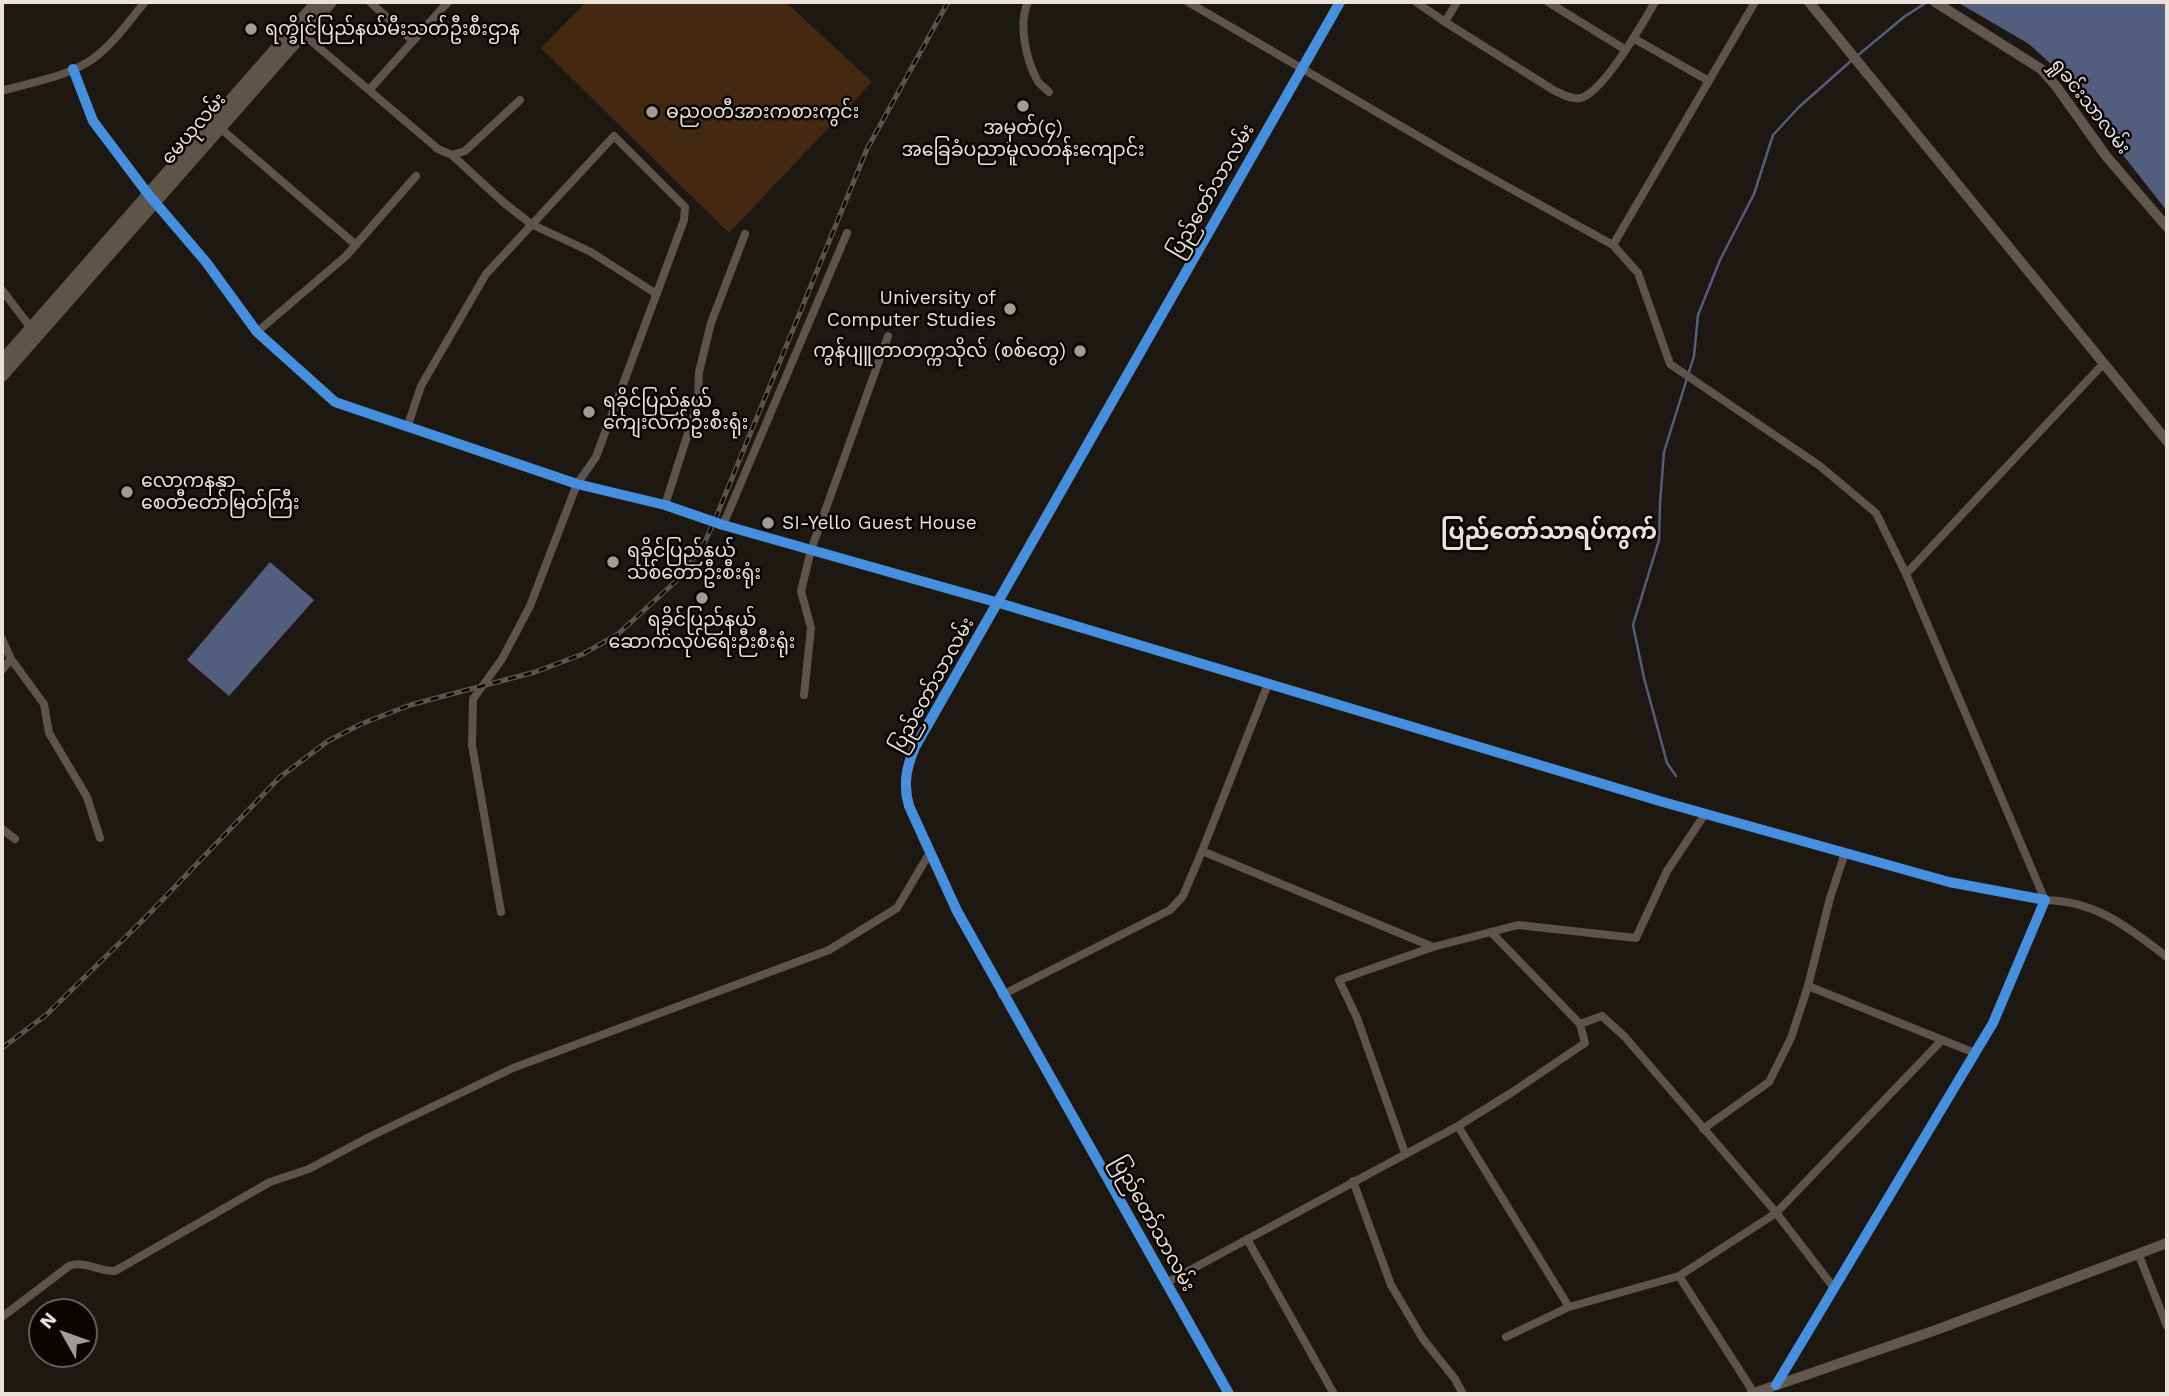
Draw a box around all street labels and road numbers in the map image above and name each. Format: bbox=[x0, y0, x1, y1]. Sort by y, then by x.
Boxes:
street label: ရှုခင်းသာလမ်း bbox=[2045, 53, 2135, 159]
street label: မေယုလမ်း bbox=[157, 89, 231, 169]
street label: ပြည်တော်သာလမ်း bbox=[1164, 120, 1260, 262]
street label: ပြည်တော်သာလမ်း bbox=[886, 613, 980, 757]
street label: ပြည်တော်သာလမ်း bbox=[1106, 1152, 1200, 1296]

